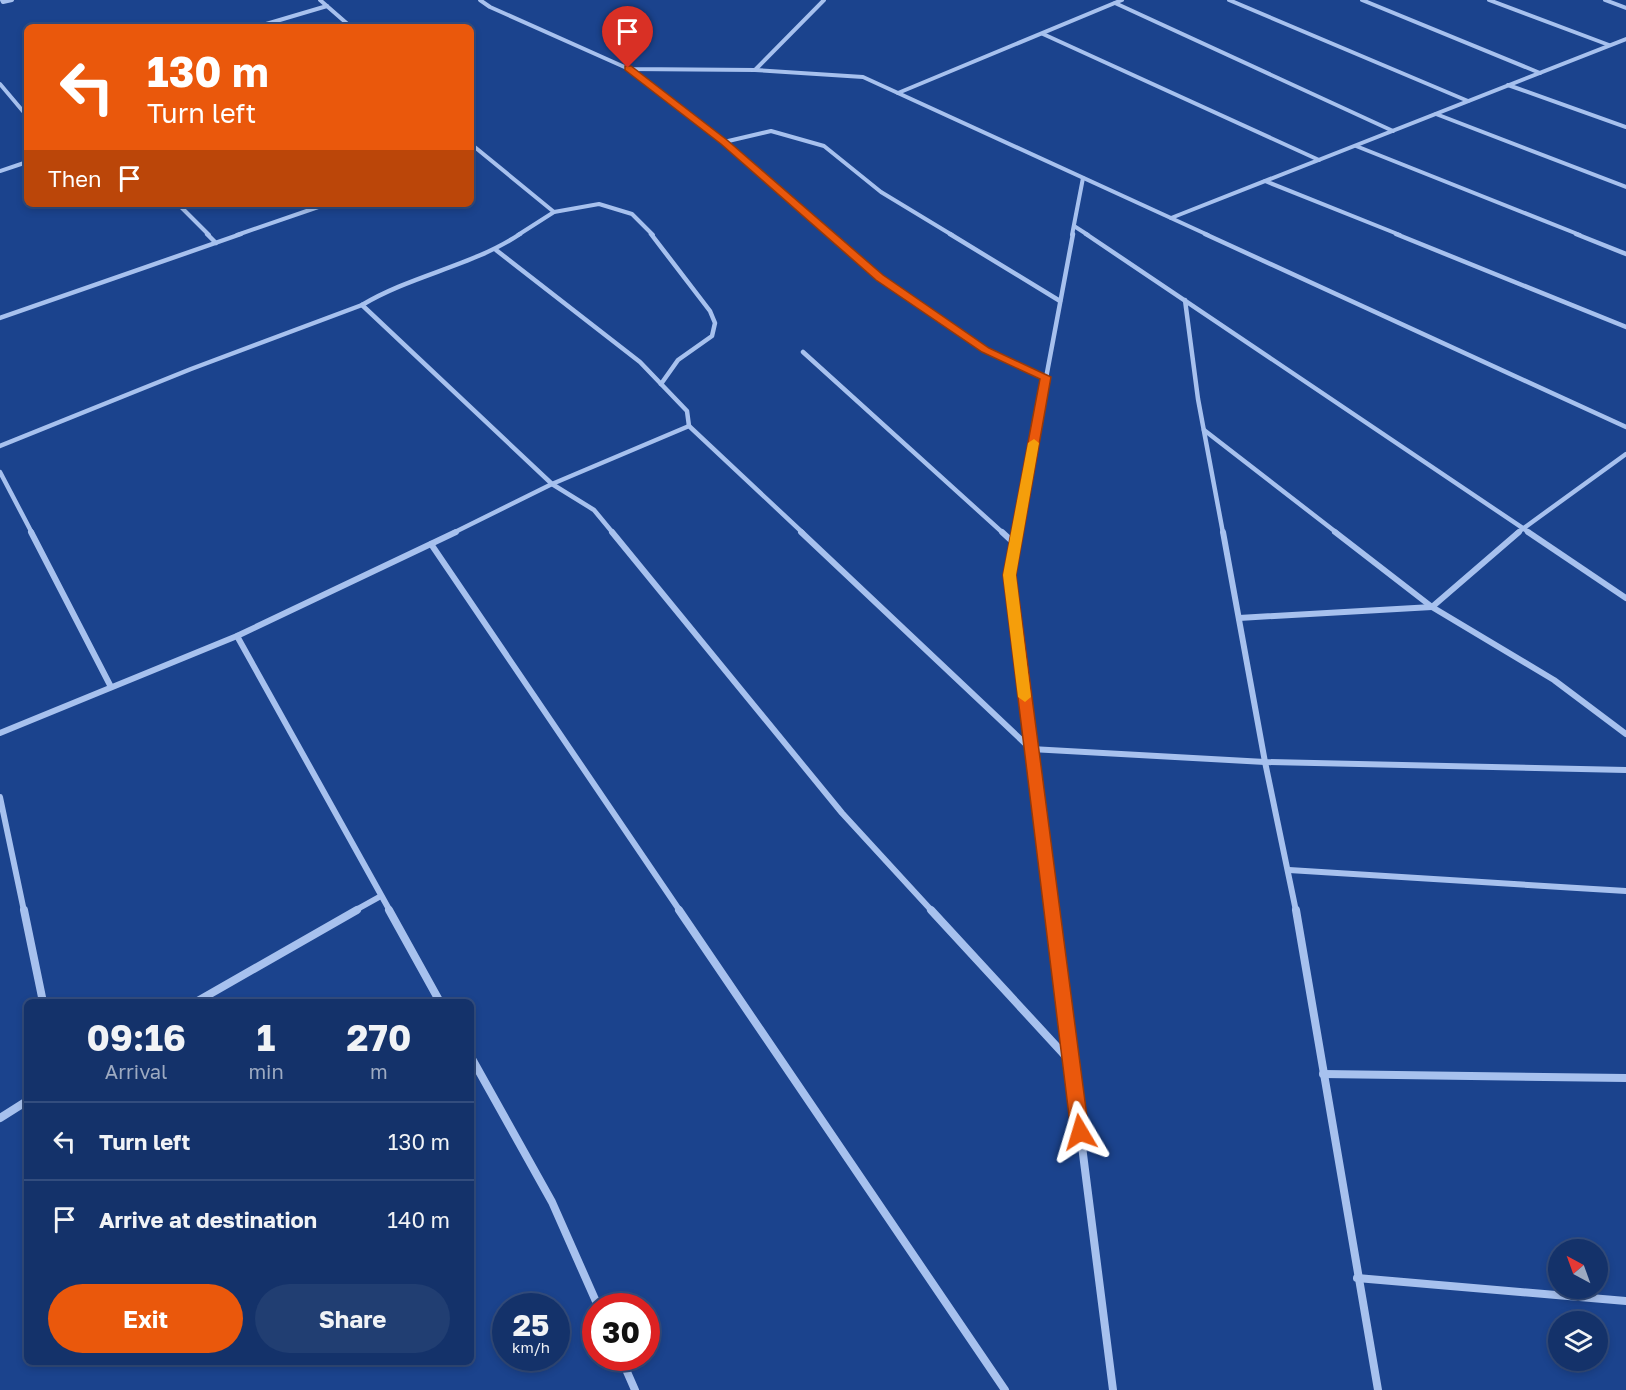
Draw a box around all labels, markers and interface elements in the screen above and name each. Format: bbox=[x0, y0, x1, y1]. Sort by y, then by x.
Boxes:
pin bbox=[602, 6, 653, 68]
icon: arrive bbox=[611, 15, 644, 48]
text: 130 m bbox=[147, 46, 269, 96]
icon: left bbox=[48, 48, 126, 126]
text: Turn left bbox=[147, 97, 256, 129]
icon: arrive bbox=[113, 162, 146, 195]
text: Then bbox=[48, 165, 101, 192]
text: 09:16 bbox=[87, 1016, 186, 1059]
text: 1 bbox=[257, 1016, 275, 1059]
text: 270 bbox=[346, 1016, 411, 1059]
text: Arrival bbox=[105, 1059, 168, 1083]
text: min bbox=[248, 1059, 284, 1083]
text: m bbox=[370, 1059, 388, 1083]
position arrow bbox=[1048, 1100, 1112, 1164]
icon: left bbox=[48, 1125, 81, 1158]
text: Turn left bbox=[99, 1128, 190, 1155]
text: 130 m bbox=[388, 1128, 450, 1155]
icon: arrive bbox=[48, 1203, 81, 1236]
text: Arrive at destination bbox=[99, 1206, 317, 1233]
text: 140 m bbox=[387, 1206, 450, 1233]
north arrow bbox=[1548, 1239, 1608, 1299]
map controls bbox=[1548, 1239, 1608, 1371]
button: Exit bbox=[48, 1284, 243, 1353]
button: Share bbox=[255, 1284, 450, 1353]
speed limit sign: 30 bbox=[582, 1293, 660, 1371]
text: 25 bbox=[513, 1307, 549, 1343]
button: layers bbox=[1548, 1311, 1608, 1371]
text: km/h bbox=[512, 1338, 550, 1356]

